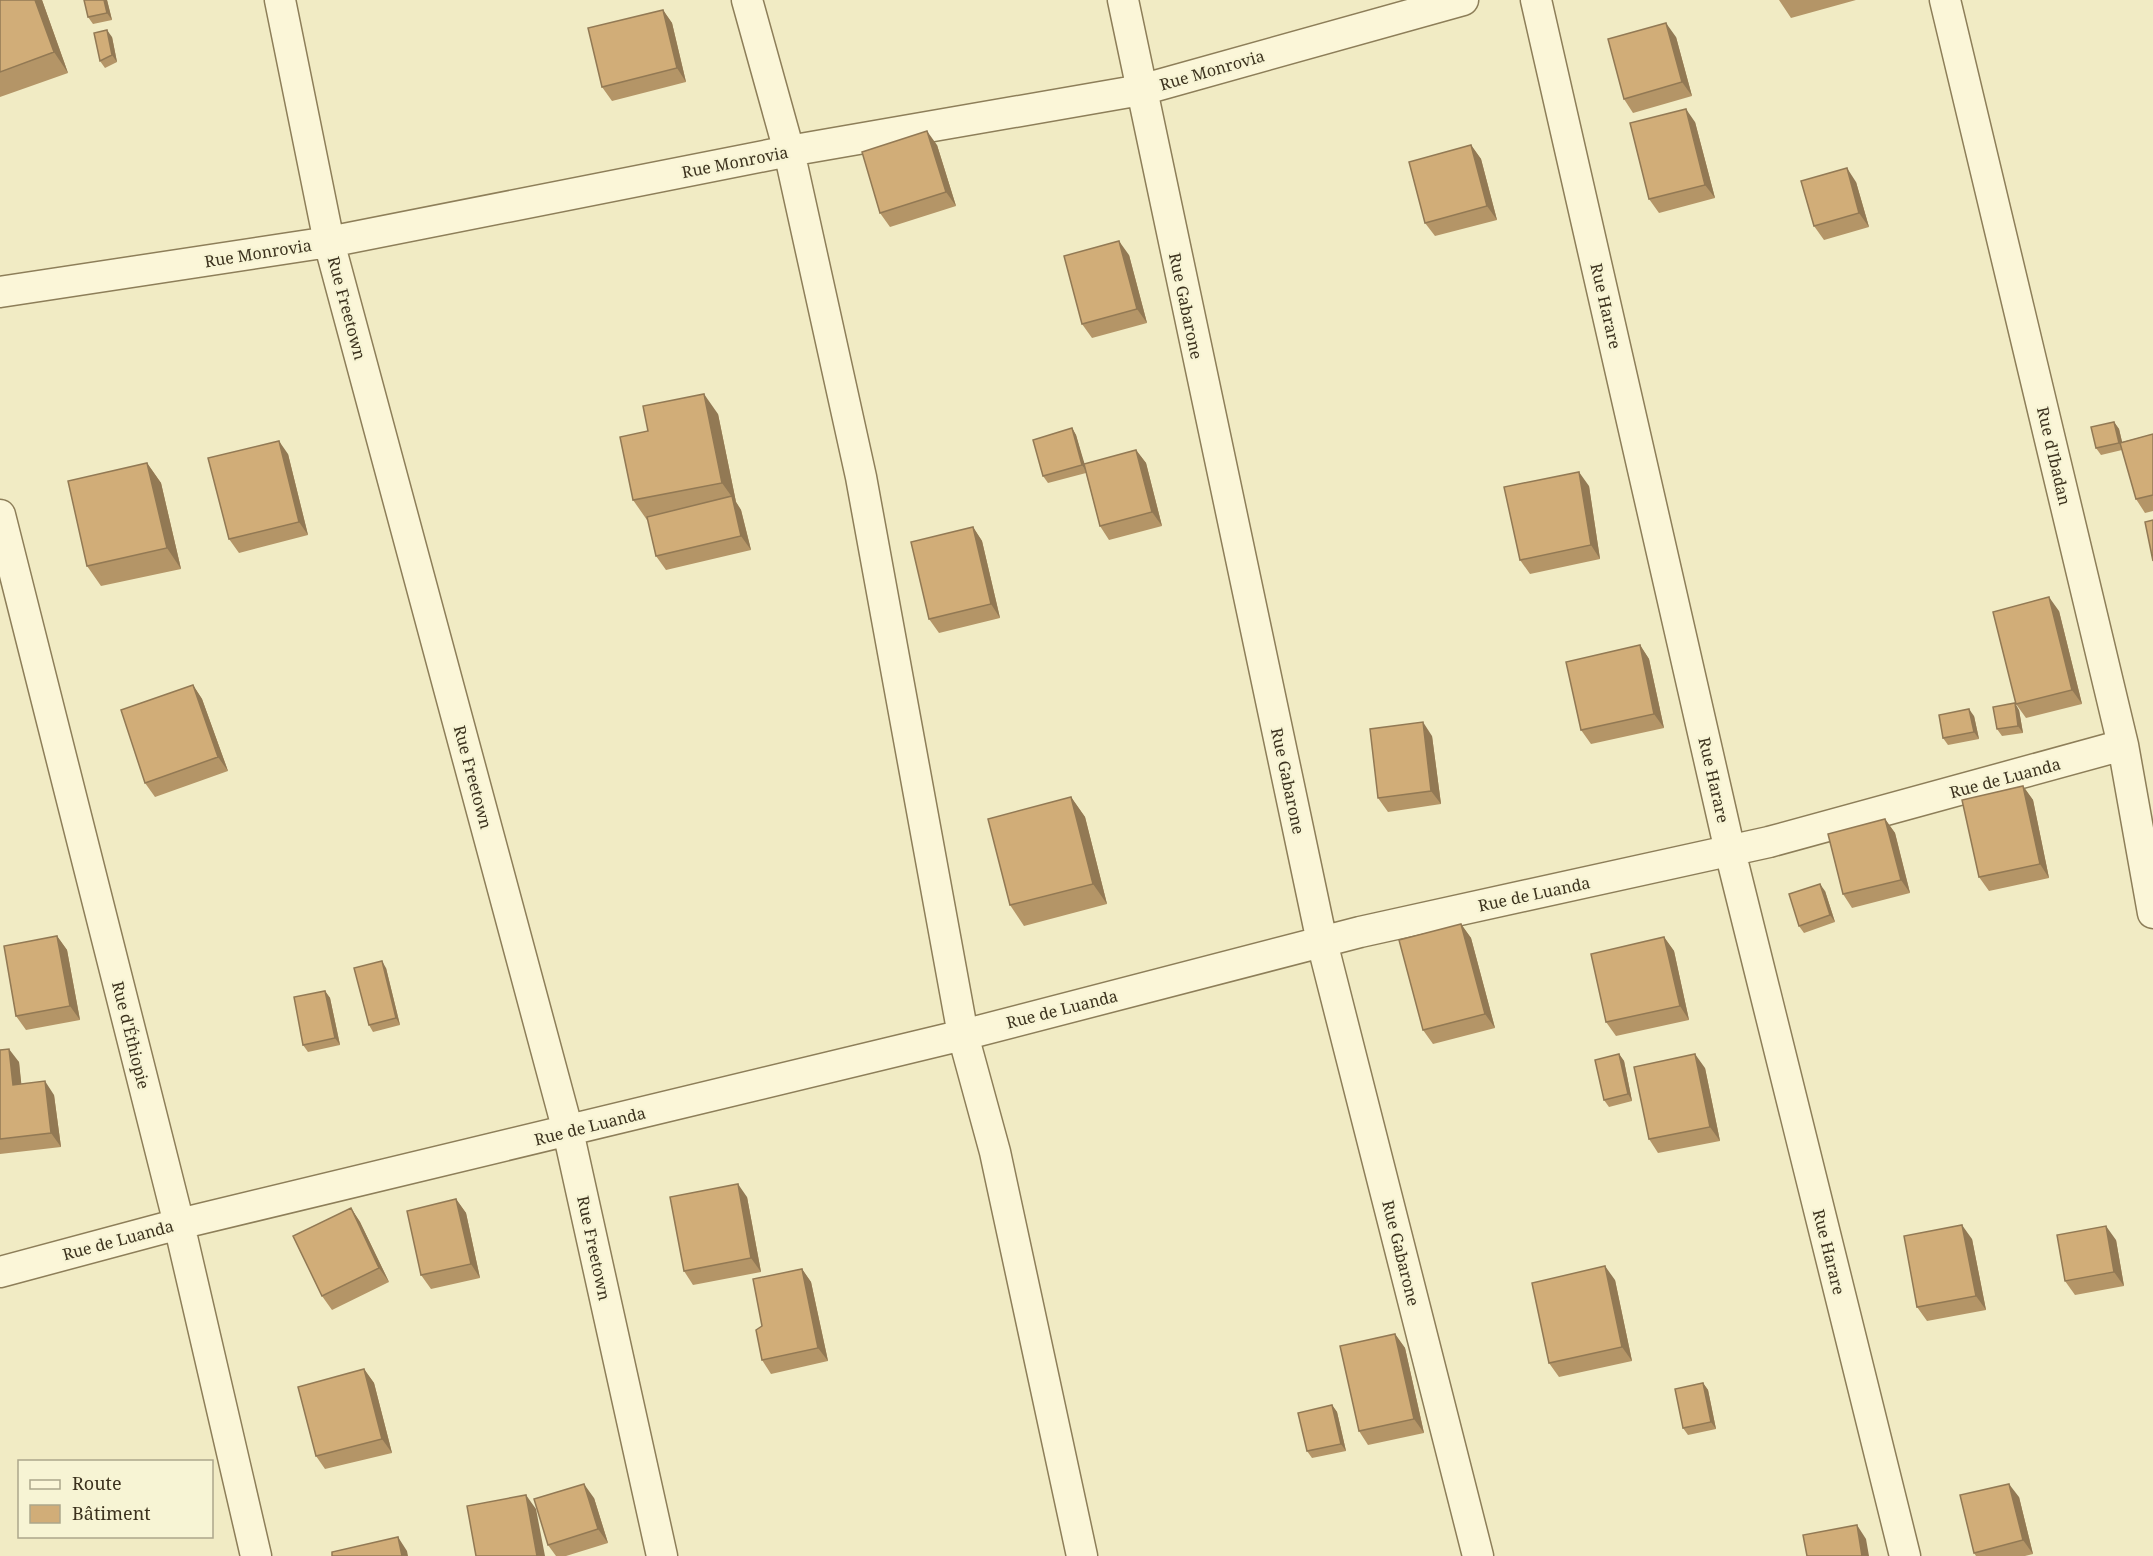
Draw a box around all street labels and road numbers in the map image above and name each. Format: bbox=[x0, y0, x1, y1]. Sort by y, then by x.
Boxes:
street label: Rue Monrovia bbox=[1157, 45, 1267, 95]
street label: Rue Monrovia bbox=[680, 141, 790, 183]
street label: Rue Monrovia bbox=[203, 234, 313, 272]
street label: Rue Gabarone bbox=[1164, 251, 1208, 361]
street label: Rue Freetown bbox=[323, 254, 371, 362]
street label: Rue Harare bbox=[1585, 261, 1627, 351]
street label: Rue d'Ibadan bbox=[2032, 405, 2076, 507]
street label: Rue Freetown bbox=[449, 723, 497, 831]
street label: Rue Gabarone bbox=[1266, 726, 1310, 836]
street label: Rue Harare bbox=[1693, 735, 1735, 825]
street label: Rue de Luanda bbox=[1947, 753, 2063, 803]
street label: Rue de Luanda bbox=[1476, 871, 1592, 917]
street label: Rue d'Éthiopie bbox=[107, 979, 155, 1091]
street label: Rue de Luanda bbox=[1004, 985, 1120, 1033]
street label: Rue de Luanda bbox=[532, 1102, 648, 1150]
street label: Rue Freetown bbox=[572, 1194, 616, 1302]
street label: Rue Gabarone bbox=[1377, 1198, 1425, 1308]
street label: Rue Harare bbox=[1808, 1207, 1850, 1297]
street label: Rue de Luanda bbox=[60, 1215, 176, 1265]

